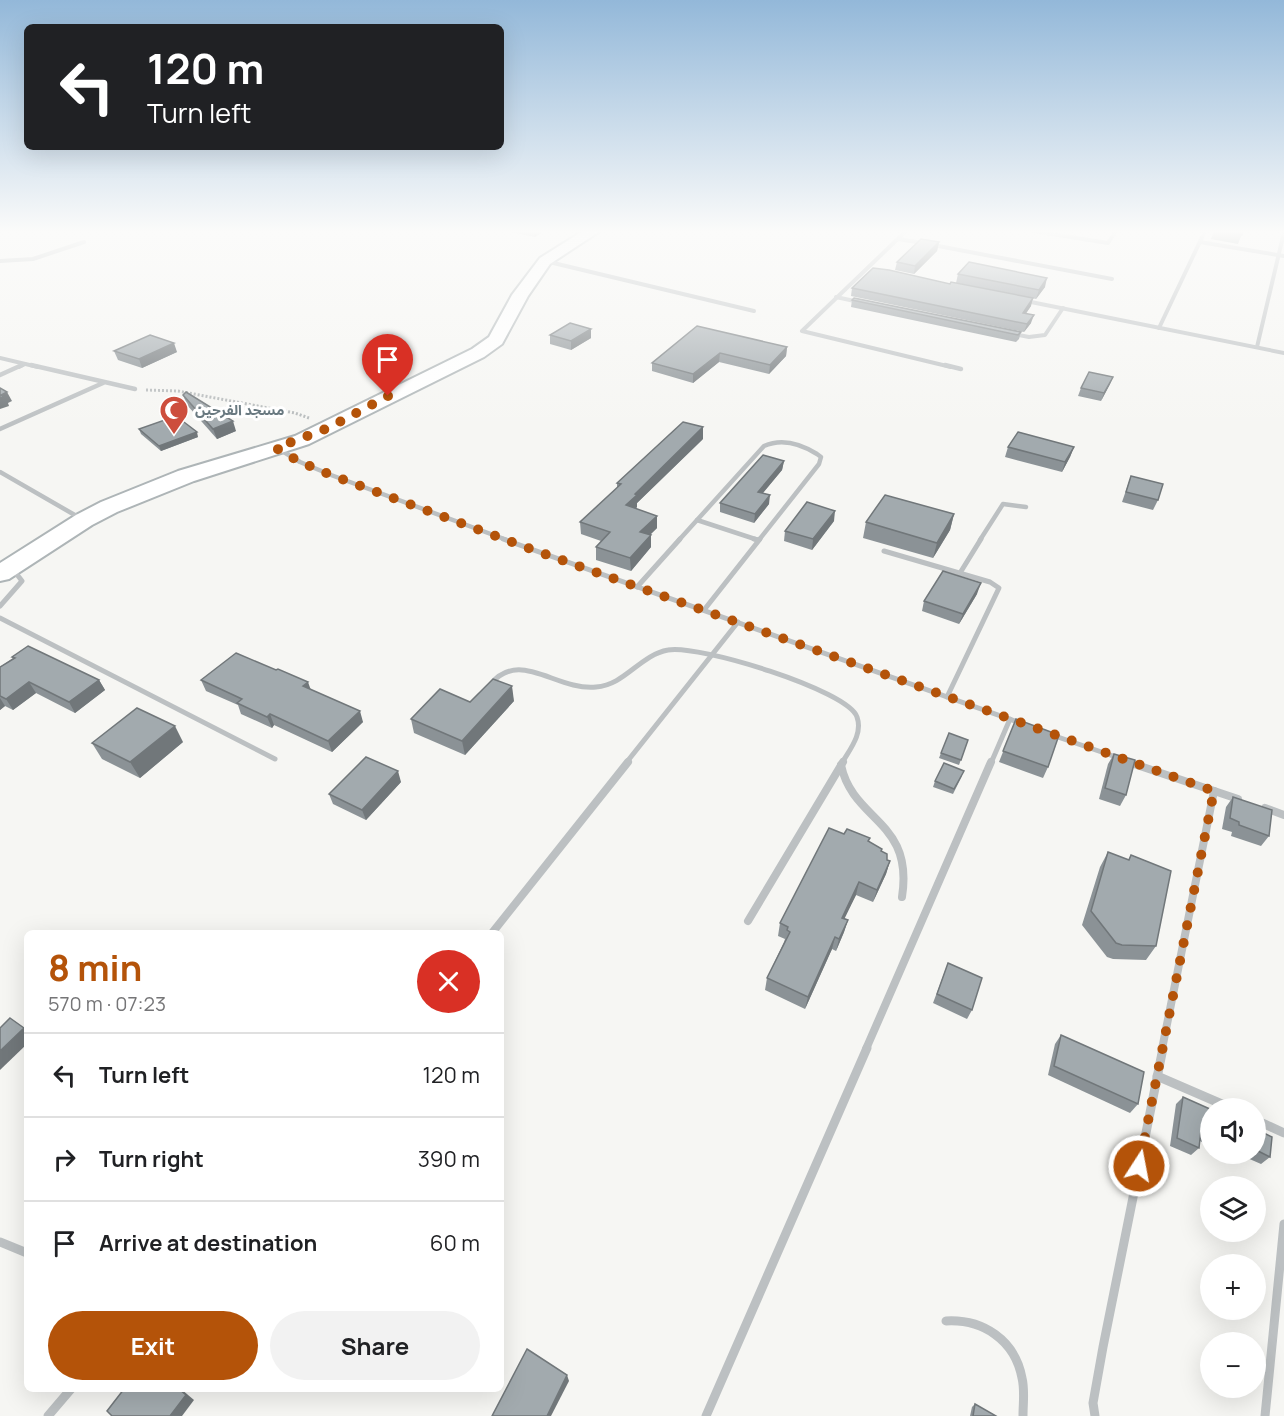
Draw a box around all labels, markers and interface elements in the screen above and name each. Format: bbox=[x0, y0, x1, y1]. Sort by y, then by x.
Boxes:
text: 120 m bbox=[147, 39, 264, 97]
icon: left bbox=[48, 48, 126, 126]
text: Turn left bbox=[147, 94, 251, 131]
pin bbox=[362, 334, 413, 396]
icon: arrive bbox=[371, 343, 404, 376]
mosque icon: مسجد الفرحين bbox=[158, 394, 190, 436]
place label: مسجد الفرحين bbox=[195, 400, 284, 419]
text: 8 min bbox=[48, 943, 142, 992]
button: close bbox=[417, 950, 480, 1013]
text: 570 m · 07:23 bbox=[48, 990, 166, 1017]
icon: left bbox=[48, 1059, 81, 1092]
text: Turn left bbox=[99, 1060, 189, 1090]
text: 120 m bbox=[422, 1060, 480, 1090]
map controls bbox=[1200, 1098, 1266, 1398]
button: sound bbox=[1200, 1098, 1266, 1164]
position arrow bbox=[1107, 1134, 1171, 1198]
icon: right bbox=[48, 1143, 81, 1176]
text: Turn right bbox=[99, 1144, 204, 1174]
text: 390 m bbox=[418, 1144, 480, 1174]
button: layers bbox=[1200, 1176, 1266, 1242]
icon: arrive bbox=[48, 1227, 81, 1260]
text: Arrive at destination bbox=[99, 1228, 317, 1258]
text: 60 m bbox=[430, 1228, 480, 1258]
button: + bbox=[1200, 1254, 1266, 1320]
button: Exit bbox=[48, 1311, 258, 1380]
button: Share bbox=[270, 1311, 480, 1380]
button: − bbox=[1200, 1332, 1266, 1398]

